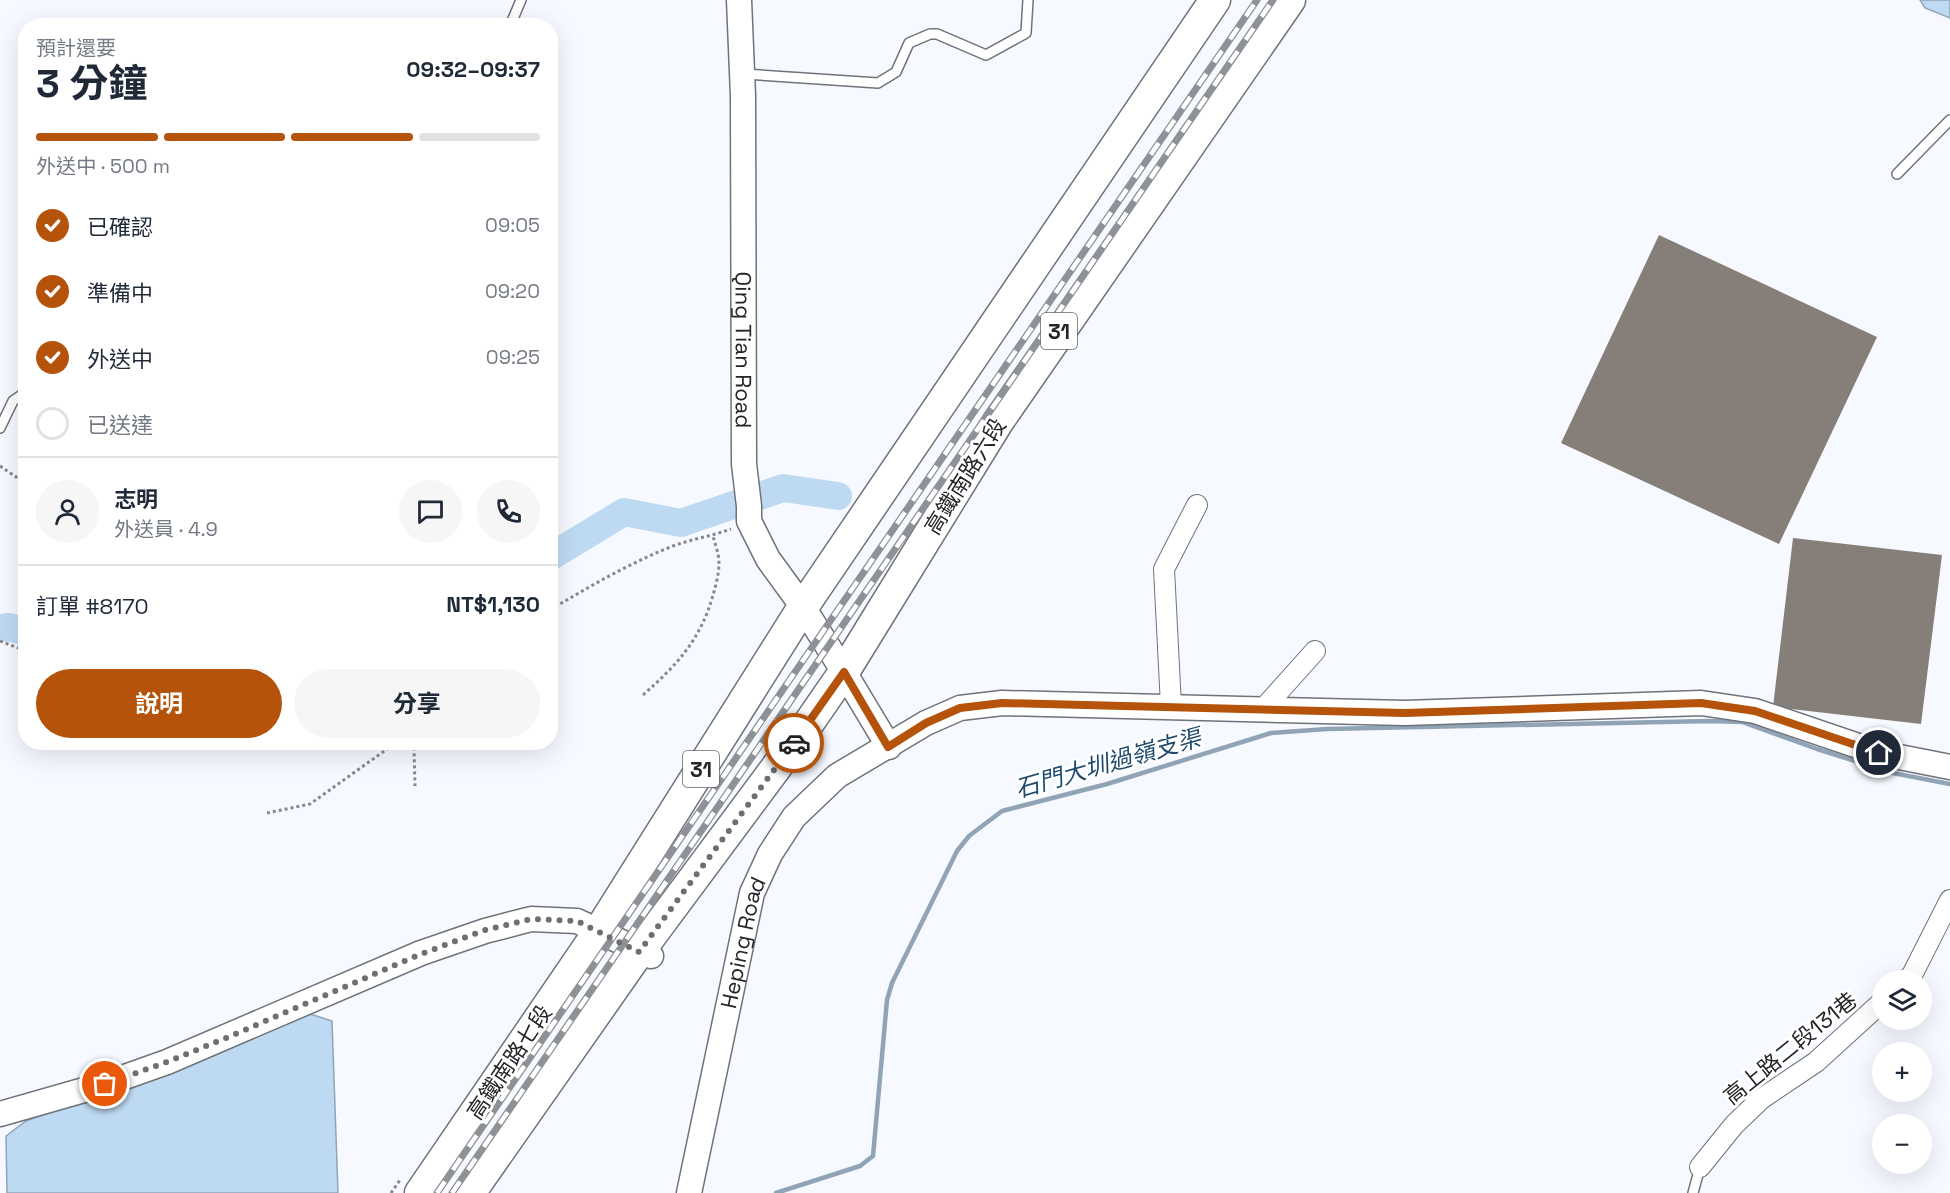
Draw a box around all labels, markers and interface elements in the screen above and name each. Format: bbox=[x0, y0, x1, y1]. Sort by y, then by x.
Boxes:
text: 預計還要 bbox=[36, 35, 116, 61]
text: 09:32–09:37 bbox=[406, 55, 540, 83]
text: 3 分鐘 bbox=[36, 59, 148, 108]
text: 外送中 · 500 m bbox=[36, 153, 170, 179]
icon: check bbox=[36, 209, 69, 242]
text: 09:05 bbox=[485, 212, 540, 238]
text: 已確認 bbox=[87, 213, 153, 241]
street label: Qing Tian Road bbox=[729, 271, 758, 428]
icon: check bbox=[36, 275, 69, 308]
text: 09:20 bbox=[485, 278, 540, 304]
text: 準備中 bbox=[87, 279, 153, 307]
road number: 31 bbox=[1041, 313, 1077, 349]
icon: check bbox=[36, 341, 69, 374]
text: 09:25 bbox=[486, 344, 540, 370]
text: 外送中 bbox=[87, 345, 153, 373]
text: 已送達 bbox=[87, 411, 153, 439]
street label: 高鐵南路六段 bbox=[918, 413, 1012, 539]
button: person bbox=[36, 480, 99, 543]
button: chat bbox=[399, 480, 462, 543]
button: phone bbox=[477, 480, 540, 543]
text: 志明 bbox=[114, 485, 158, 513]
text: 外送員 · 4.9 bbox=[114, 516, 218, 542]
text: NT$1,130 bbox=[446, 590, 540, 618]
text: 訂單 #8170 bbox=[36, 592, 149, 620]
button: 說明 bbox=[36, 669, 282, 738]
button: 分享 bbox=[294, 669, 540, 738]
courier bbox=[764, 713, 824, 773]
water label: 石門大圳過嶺支渠 bbox=[1011, 721, 1207, 804]
icon: car bbox=[778, 727, 811, 760]
pin bbox=[1853, 727, 1904, 778]
icon: home bbox=[1862, 736, 1895, 769]
road number: 31 bbox=[683, 751, 719, 787]
street label: Heping Road bbox=[714, 872, 772, 1011]
map controls bbox=[1872, 970, 1932, 1174]
button: layers bbox=[1872, 970, 1932, 1030]
street label: 高上路二段131巷 bbox=[1718, 986, 1862, 1110]
street label: 高鐵南路七段 bbox=[460, 999, 558, 1125]
button: + bbox=[1872, 1042, 1932, 1102]
pin bbox=[79, 1058, 130, 1109]
icon: bag bbox=[88, 1067, 121, 1100]
button: − bbox=[1872, 1114, 1932, 1174]

